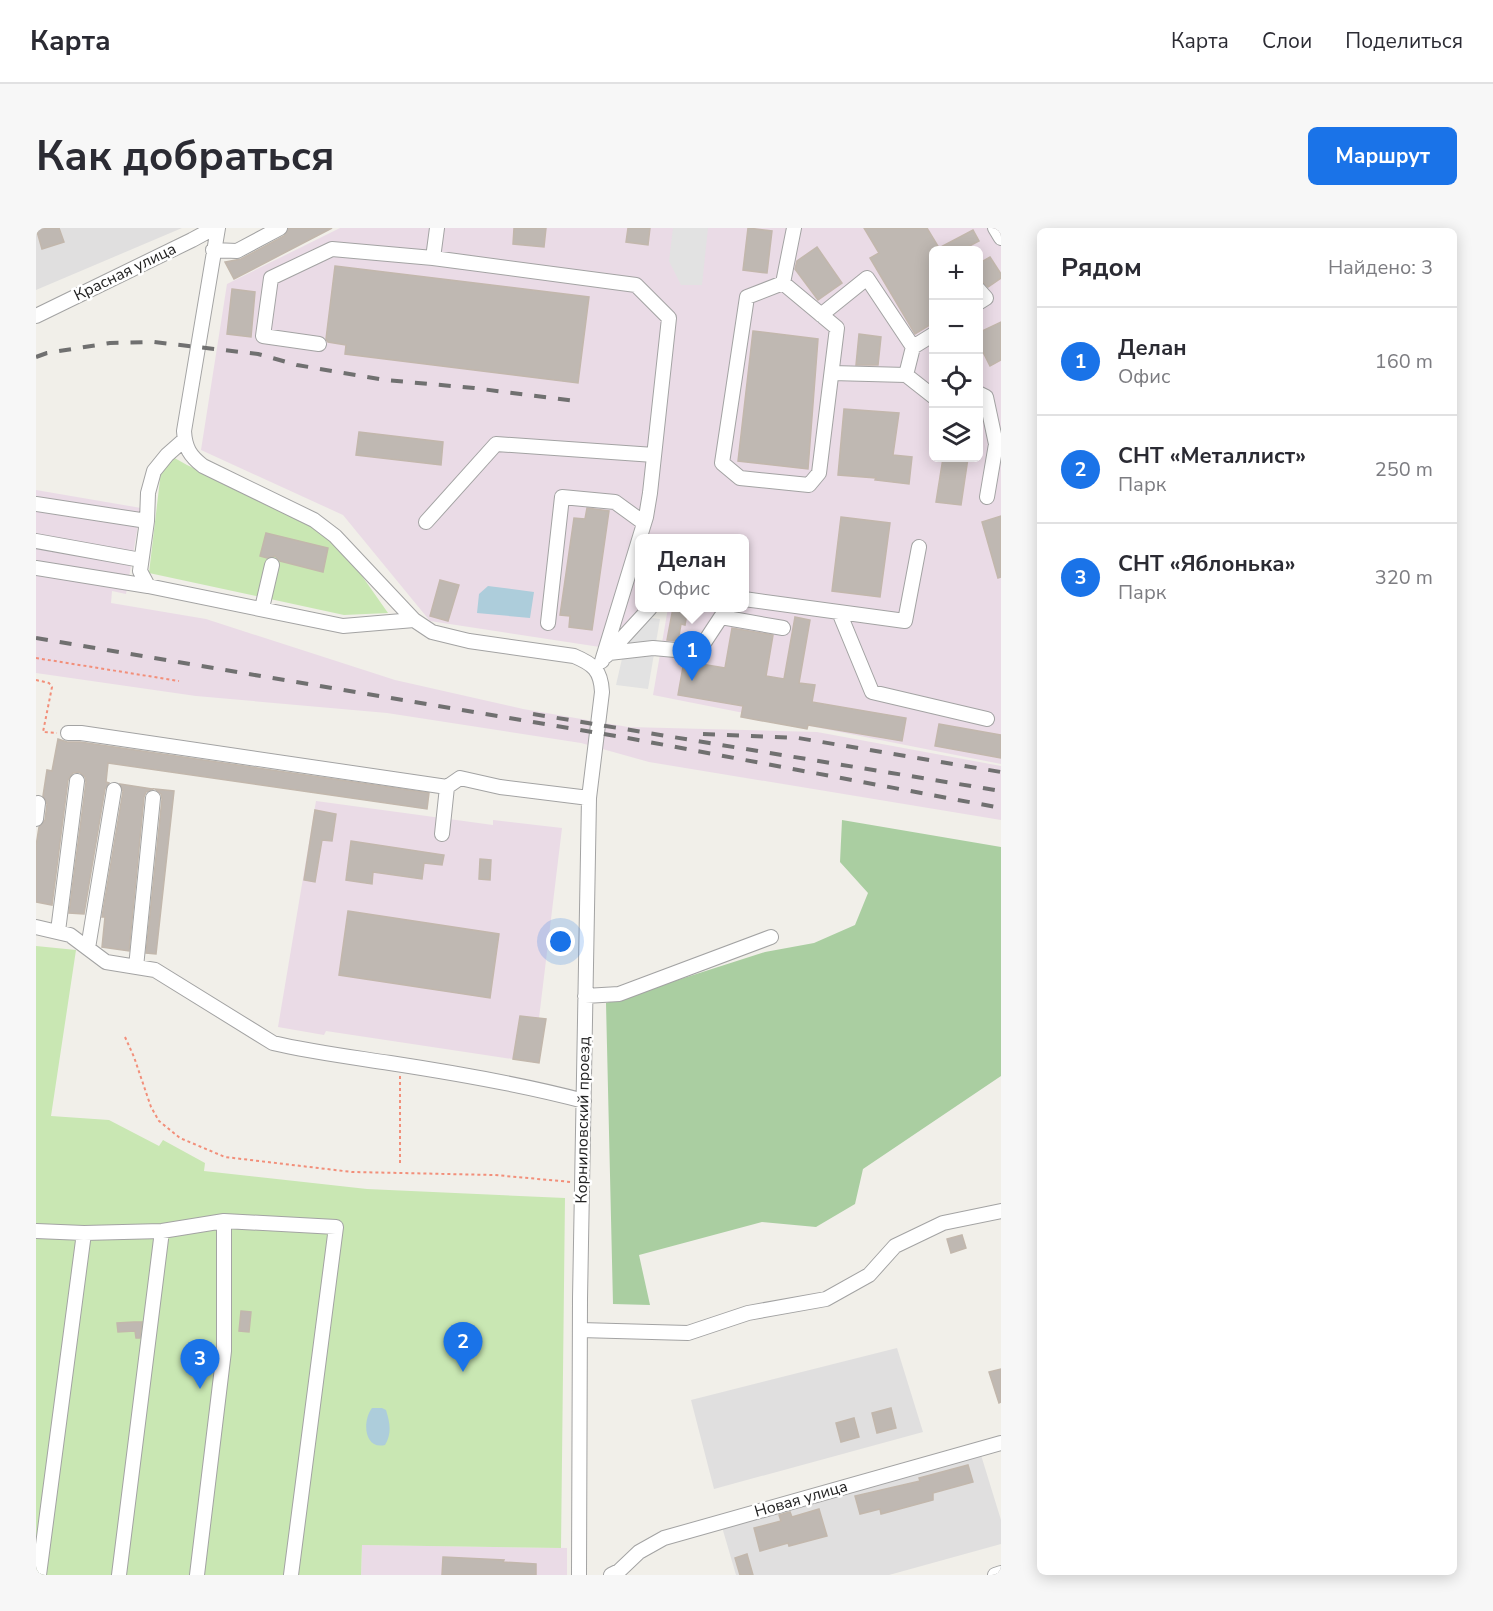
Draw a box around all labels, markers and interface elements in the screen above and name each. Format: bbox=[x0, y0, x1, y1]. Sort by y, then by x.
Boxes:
text: Карта bbox=[30, 22, 111, 60]
text: Карта bbox=[1171, 27, 1229, 55]
text: Слои bbox=[1262, 27, 1312, 55]
text: Поделиться bbox=[1345, 27, 1463, 55]
button: Маршрут bbox=[1308, 127, 1457, 185]
text: Как добраться bbox=[36, 128, 335, 185]
street label: Красная улица bbox=[70, 238, 180, 306]
map controls bbox=[929, 246, 983, 462]
button: + bbox=[929, 246, 983, 300]
text: Рядом bbox=[1061, 250, 1142, 285]
text: Найдено: 3 bbox=[1328, 254, 1433, 281]
button: − bbox=[929, 300, 983, 354]
text: Делан bbox=[1118, 333, 1187, 363]
text: 1 bbox=[1075, 348, 1087, 375]
text: 160 m bbox=[1375, 348, 1433, 375]
button: locate bbox=[929, 354, 983, 408]
text: Офис bbox=[1118, 363, 1170, 390]
button: layers bbox=[929, 408, 983, 462]
text: СНТ «Металлист» bbox=[1118, 441, 1306, 471]
text: 2 bbox=[1075, 456, 1087, 483]
text: 250 m bbox=[1375, 456, 1433, 483]
text: Парк bbox=[1118, 471, 1166, 498]
popup bbox=[635, 534, 749, 612]
text: Делан bbox=[658, 545, 726, 575]
text: СНТ «Яблонька» bbox=[1118, 549, 1296, 579]
text: 3 bbox=[1075, 564, 1087, 591]
text: 320 m bbox=[1375, 564, 1433, 591]
text: Офис bbox=[658, 575, 710, 602]
text: Парк bbox=[1118, 579, 1166, 606]
pin: 1 bbox=[672, 632, 712, 681]
your location bbox=[546, 927, 575, 956]
street label: Корниловский проезд bbox=[571, 1036, 595, 1204]
pin: 2 bbox=[444, 1322, 482, 1372]
pin: 3 bbox=[180, 1340, 220, 1389]
street label: Новая улица bbox=[752, 1475, 850, 1523]

